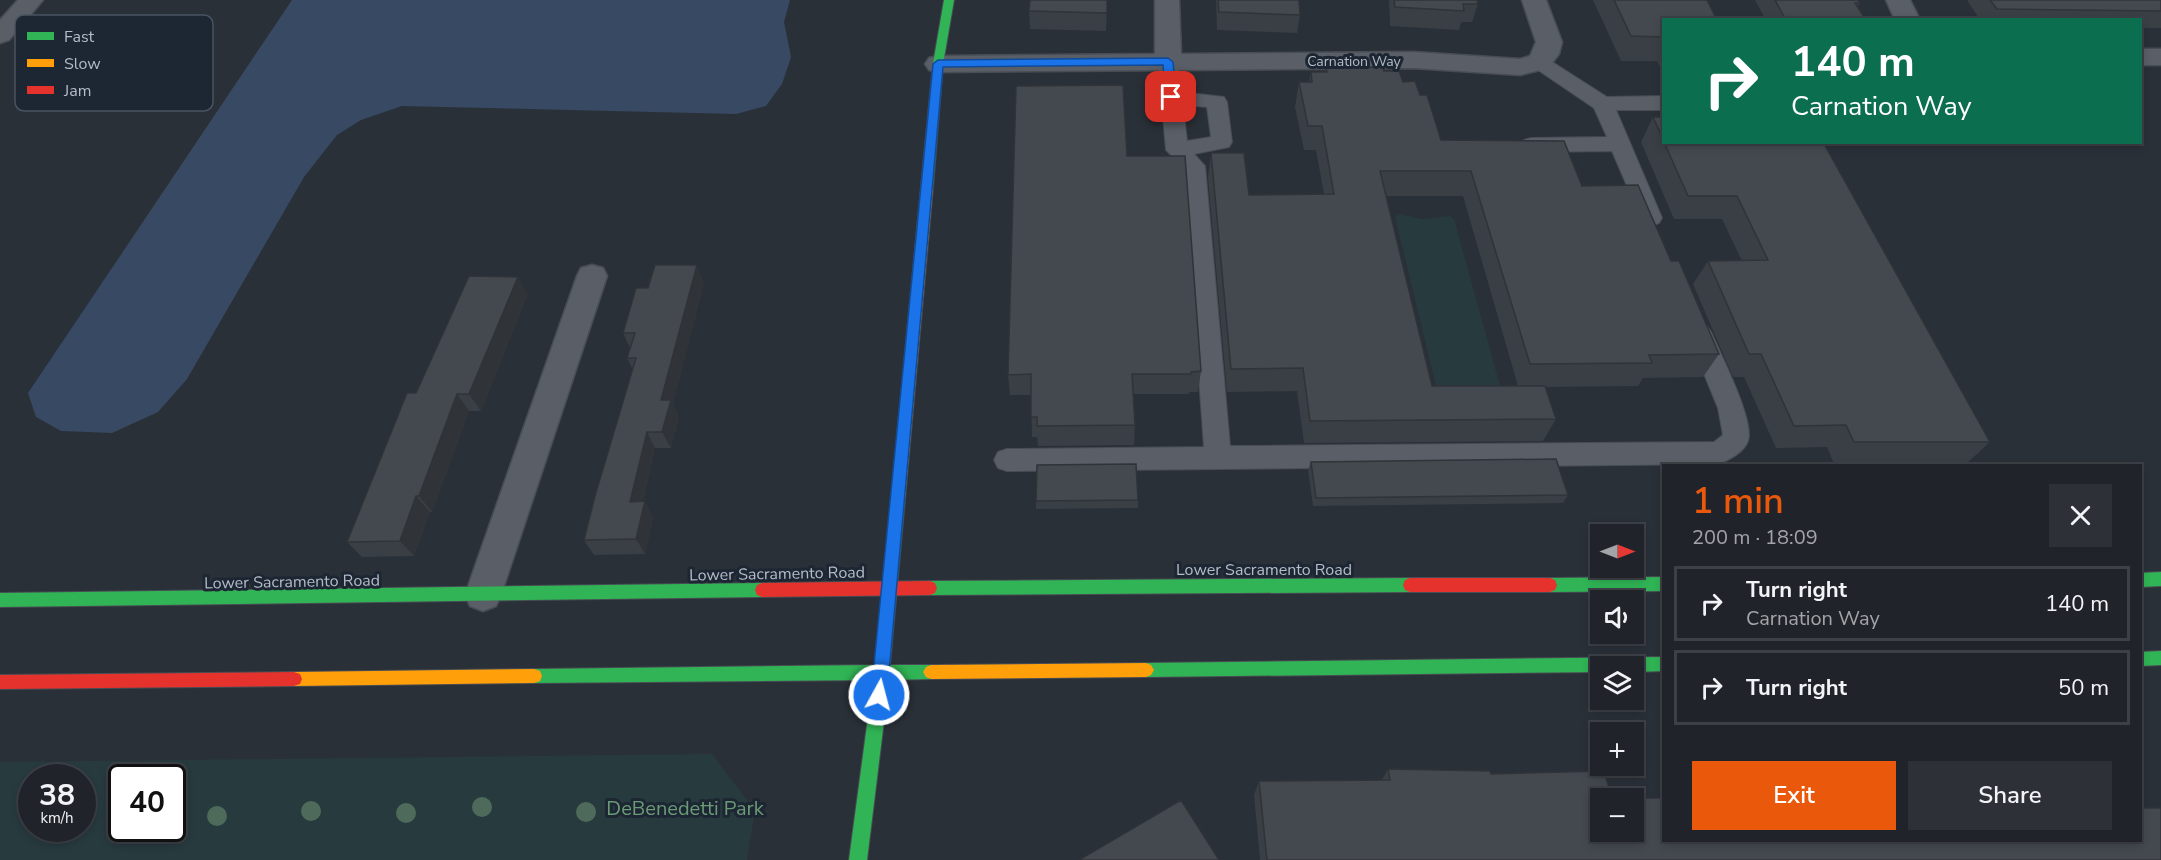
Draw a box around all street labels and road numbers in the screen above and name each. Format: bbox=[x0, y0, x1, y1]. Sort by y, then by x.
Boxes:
street label: Carnation Way bbox=[1307, 52, 1402, 71]
street label: Lower Sacramento Road bbox=[1176, 559, 1352, 581]
street label: Lower Sacramento Road bbox=[689, 561, 865, 587]
street label: Lower Sacramento Road bbox=[204, 569, 380, 595]

